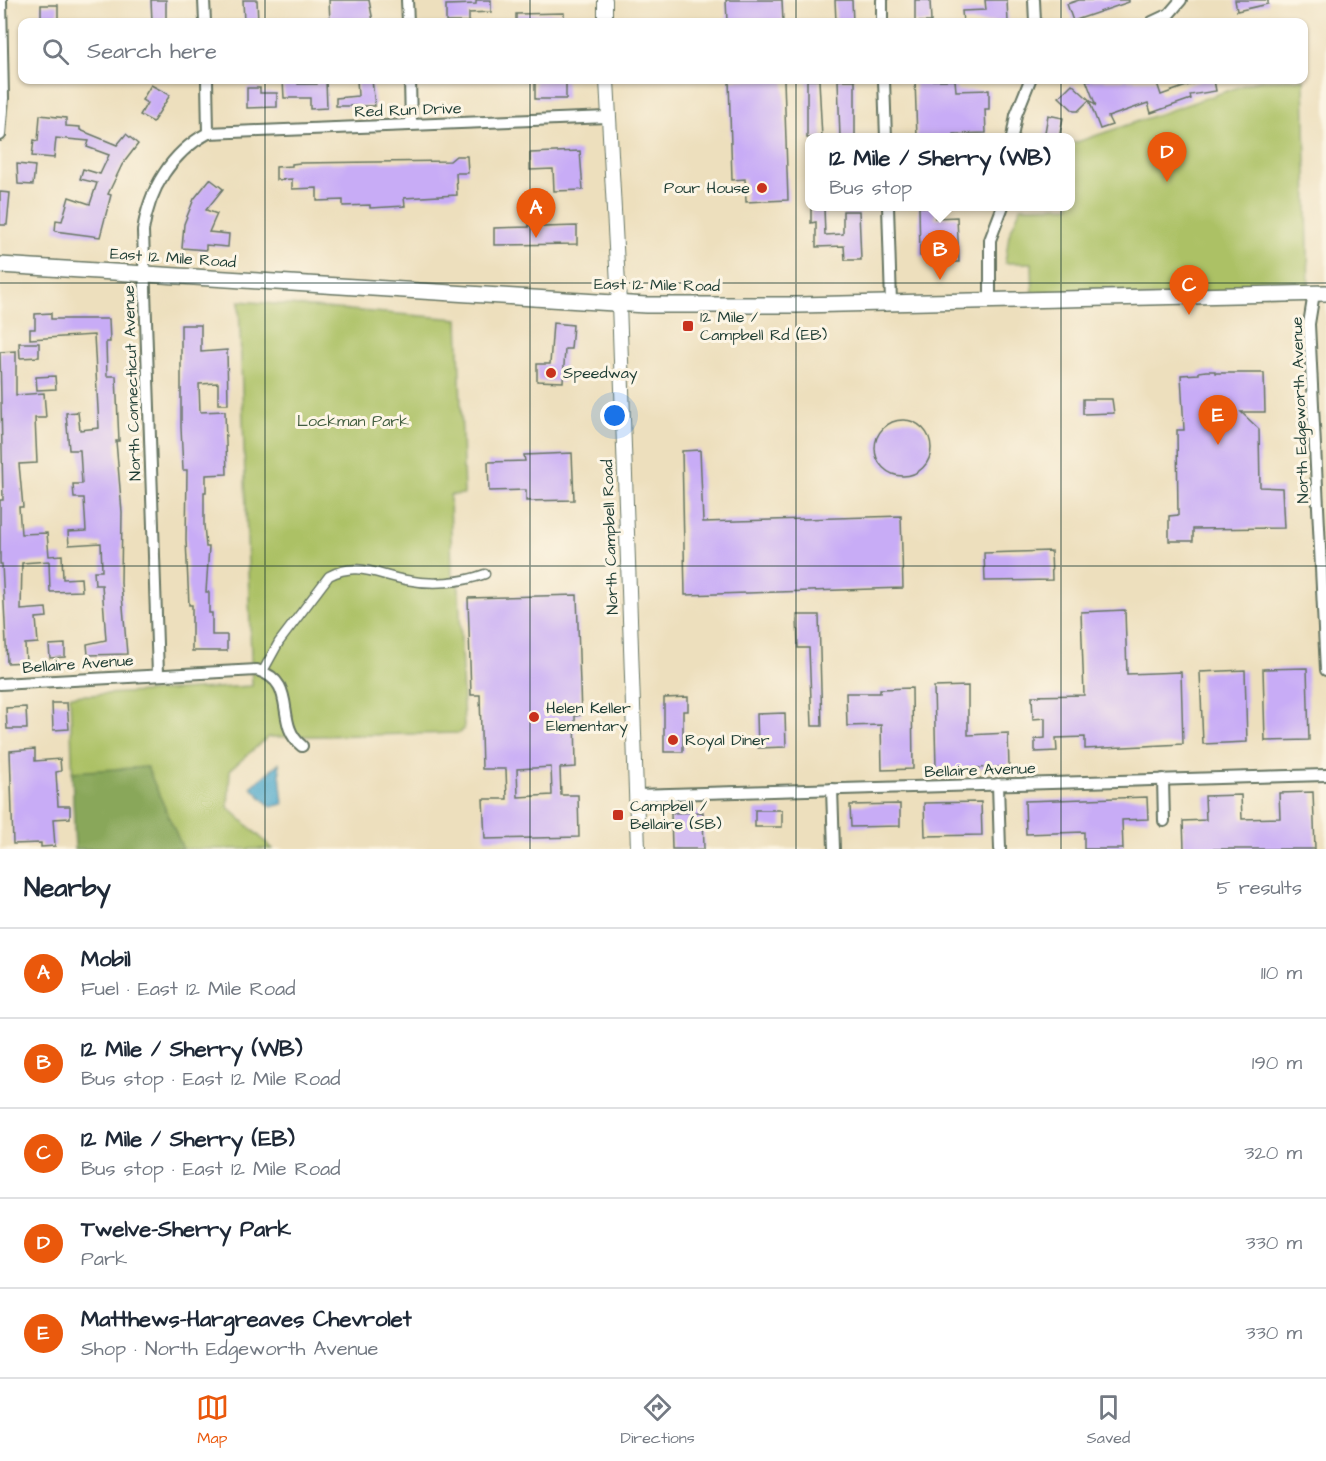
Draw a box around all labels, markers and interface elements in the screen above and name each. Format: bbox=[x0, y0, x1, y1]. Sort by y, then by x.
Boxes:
search box bbox=[18, 18, 1308, 84]
icon: search bbox=[39, 35, 72, 68]
text: Search here bbox=[87, 36, 217, 67]
street label: Red Run Drive bbox=[354, 97, 462, 123]
pin: D bbox=[1148, 132, 1186, 182]
popup bbox=[805, 133, 1075, 211]
text: 12 Mile / Sherry (WB) bbox=[829, 143, 1051, 174]
text: Bus stop bbox=[829, 174, 912, 202]
place label: Pour House bbox=[664, 177, 750, 199]
marker: Pour House bbox=[755, 181, 769, 195]
pin: A bbox=[516, 188, 556, 238]
pin: B bbox=[920, 230, 960, 280]
street label: East 12 Mile Road bbox=[109, 243, 237, 273]
pin: C bbox=[1170, 266, 1208, 315]
street label: East 12 Mile Road bbox=[594, 273, 720, 297]
street label: North Connecticut Avenue bbox=[118, 284, 146, 481]
place label: 12 Mile / Campbell Rd (EB) bbox=[700, 306, 828, 346]
street label: North Edgeworth Avenue bbox=[1286, 316, 1315, 504]
marker: 12 Mile / Campbell Rd (EB) bbox=[681, 319, 695, 333]
place label: Speedway bbox=[563, 362, 638, 385]
marker: Speedway bbox=[544, 366, 558, 380]
pin: E bbox=[1198, 396, 1238, 445]
your location bbox=[600, 401, 629, 430]
park label: Lockman Park bbox=[297, 410, 409, 432]
street label: North Campbell Road bbox=[596, 459, 624, 615]
street label: Bellaire Avenue bbox=[22, 649, 135, 679]
place label: Helen Keller Elementary bbox=[546, 697, 631, 738]
marker: Helen Keller Elementary bbox=[527, 710, 541, 724]
place label: Royal Diner bbox=[685, 729, 770, 752]
marker: Royal Diner bbox=[666, 733, 680, 747]
street label: Bellaire Avenue bbox=[924, 757, 1036, 783]
place label: Campbell / Bellaire (SB) bbox=[630, 795, 722, 835]
marker: Campbell / Bellaire (SB) bbox=[611, 808, 625, 822]
text: Nearby bbox=[24, 870, 111, 906]
text: 5 results bbox=[1217, 874, 1302, 902]
text: Mobil bbox=[81, 944, 131, 975]
text: A bbox=[37, 959, 50, 987]
text: 110 m bbox=[1261, 959, 1302, 987]
text: Fuel · East 12 Mile Road bbox=[81, 975, 295, 1003]
text: 12 Mile / Sherry (WB) bbox=[81, 1034, 302, 1065]
text: B bbox=[36, 1049, 51, 1077]
text: 190 m bbox=[1252, 1049, 1302, 1077]
text: Bus stop · East 12 Mile Road bbox=[81, 1065, 340, 1093]
text: 12 Mile / Sherry (EB) bbox=[81, 1124, 295, 1155]
text: C bbox=[36, 1139, 51, 1167]
text: 320 m bbox=[1244, 1139, 1302, 1167]
text: Bus stop · East 12 Mile Road bbox=[81, 1155, 340, 1183]
text: Twelve-Sherry Park bbox=[81, 1214, 291, 1245]
text: D bbox=[37, 1229, 50, 1257]
text: 330 m bbox=[1245, 1229, 1302, 1257]
text: Park bbox=[81, 1245, 127, 1273]
text: Matthews-Hargreaves Chevrolet bbox=[81, 1304, 412, 1335]
text: E bbox=[38, 1319, 49, 1347]
text: 330 m bbox=[1245, 1319, 1302, 1347]
text: Shop · North Edgeworth Avenue bbox=[81, 1335, 378, 1363]
tab: Map bbox=[196, 1391, 229, 1449]
tab: Directions bbox=[621, 1391, 695, 1449]
tab: Saved bbox=[1087, 1391, 1130, 1449]

